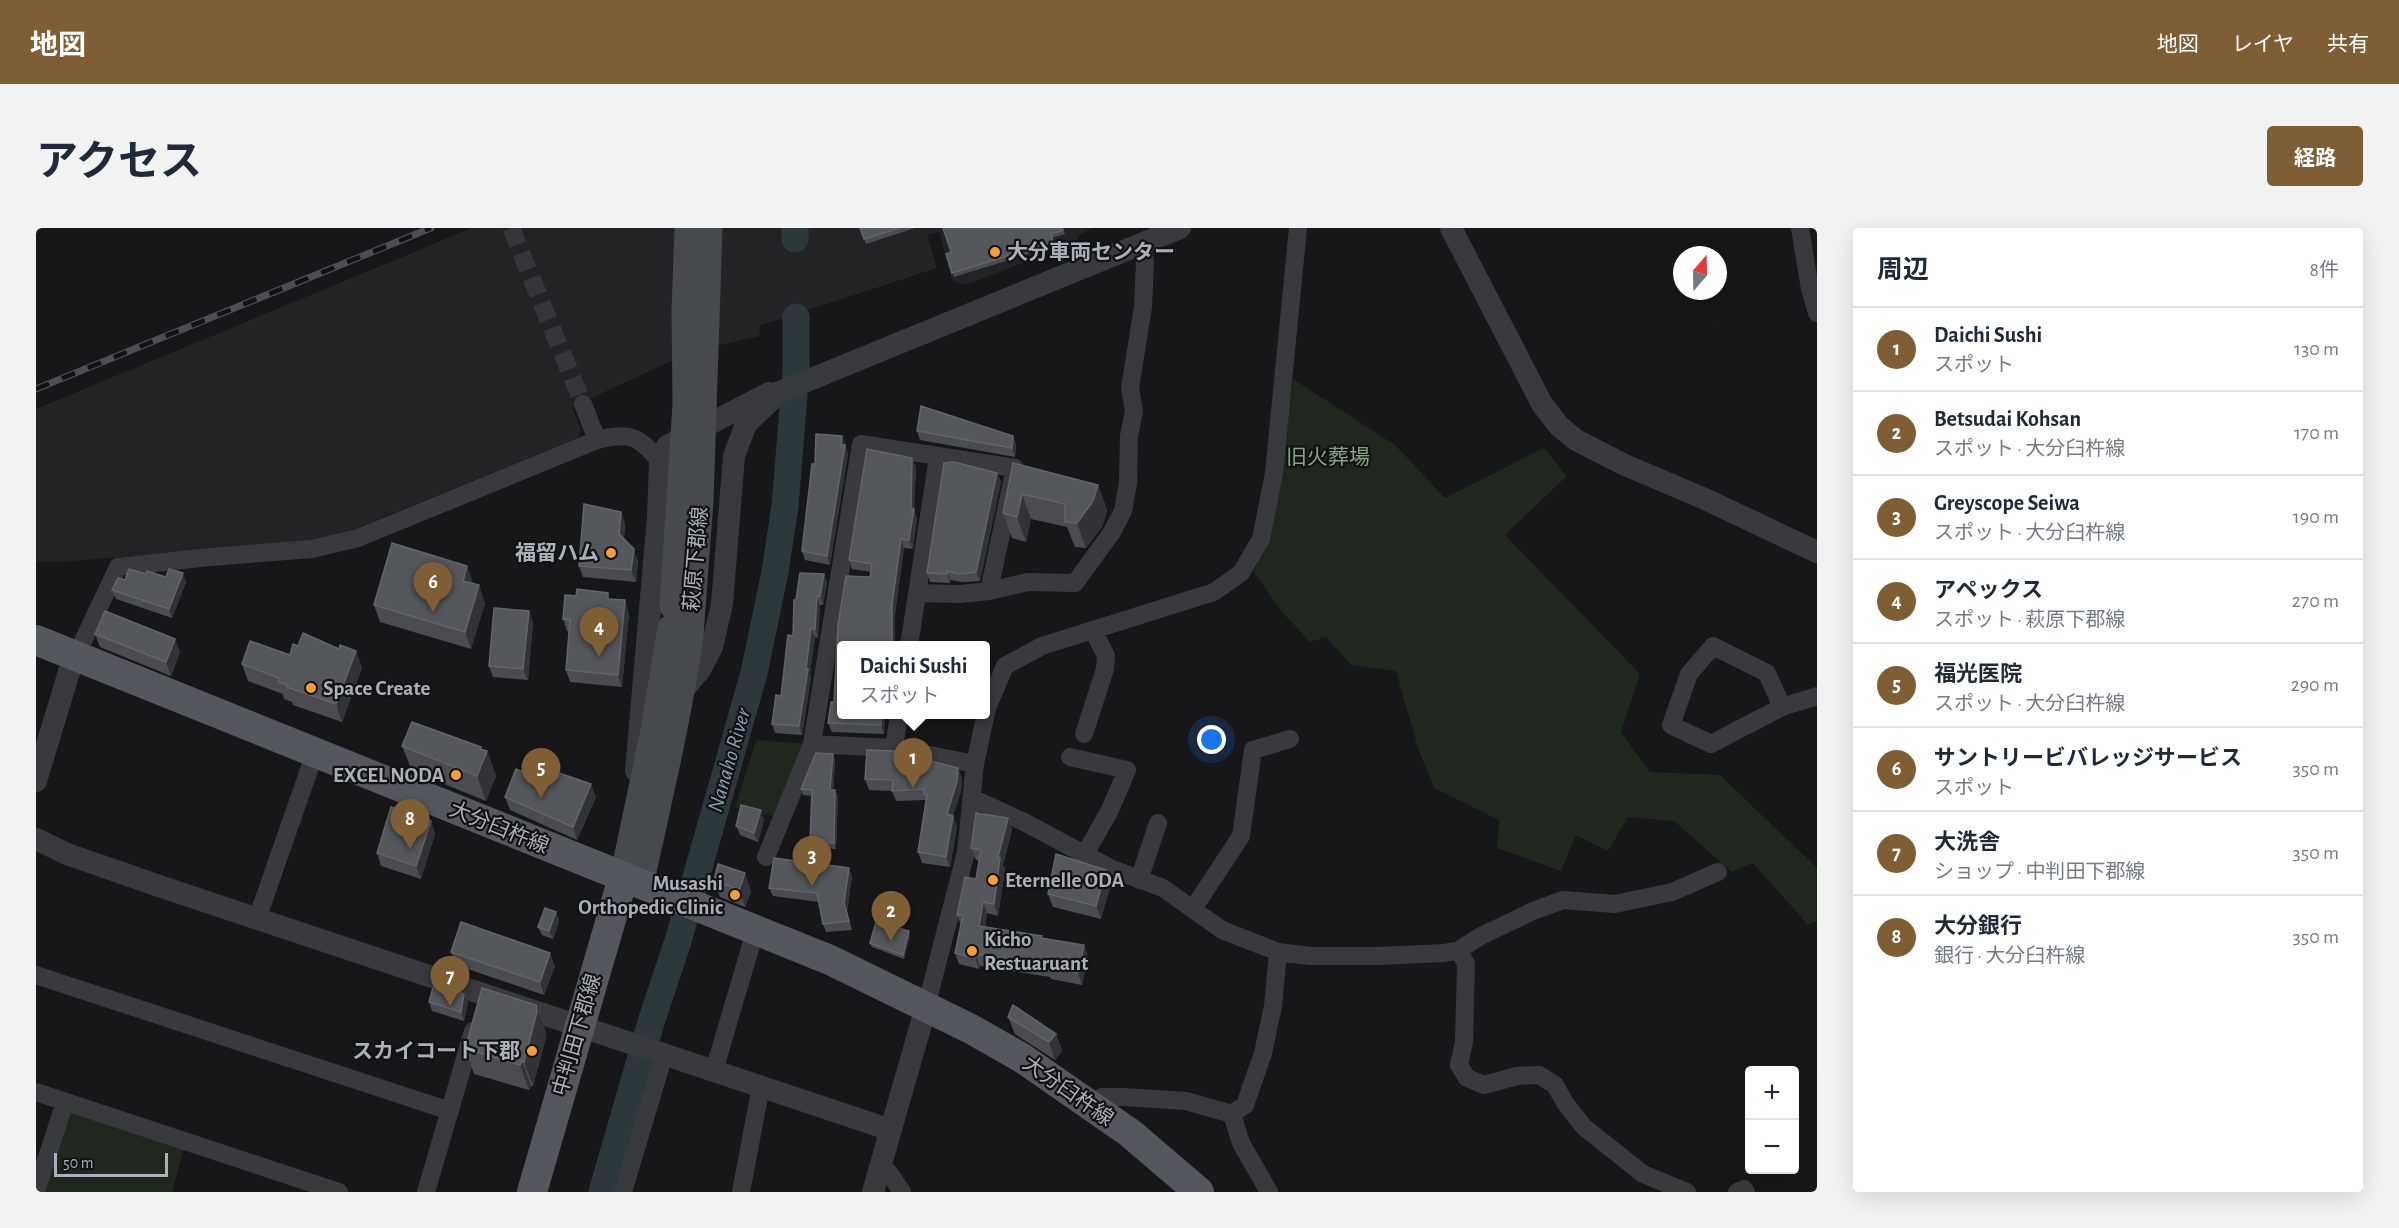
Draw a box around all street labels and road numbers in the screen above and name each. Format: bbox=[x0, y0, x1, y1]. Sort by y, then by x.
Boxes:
street label: 萩原下郡線 bbox=[680, 506, 711, 612]
street label: 大分臼杵線 bbox=[446, 798, 552, 857]
street label: 中判田下郡線 bbox=[549, 971, 604, 1098]
street label: 大分臼杵線 bbox=[1019, 1051, 1118, 1130]

